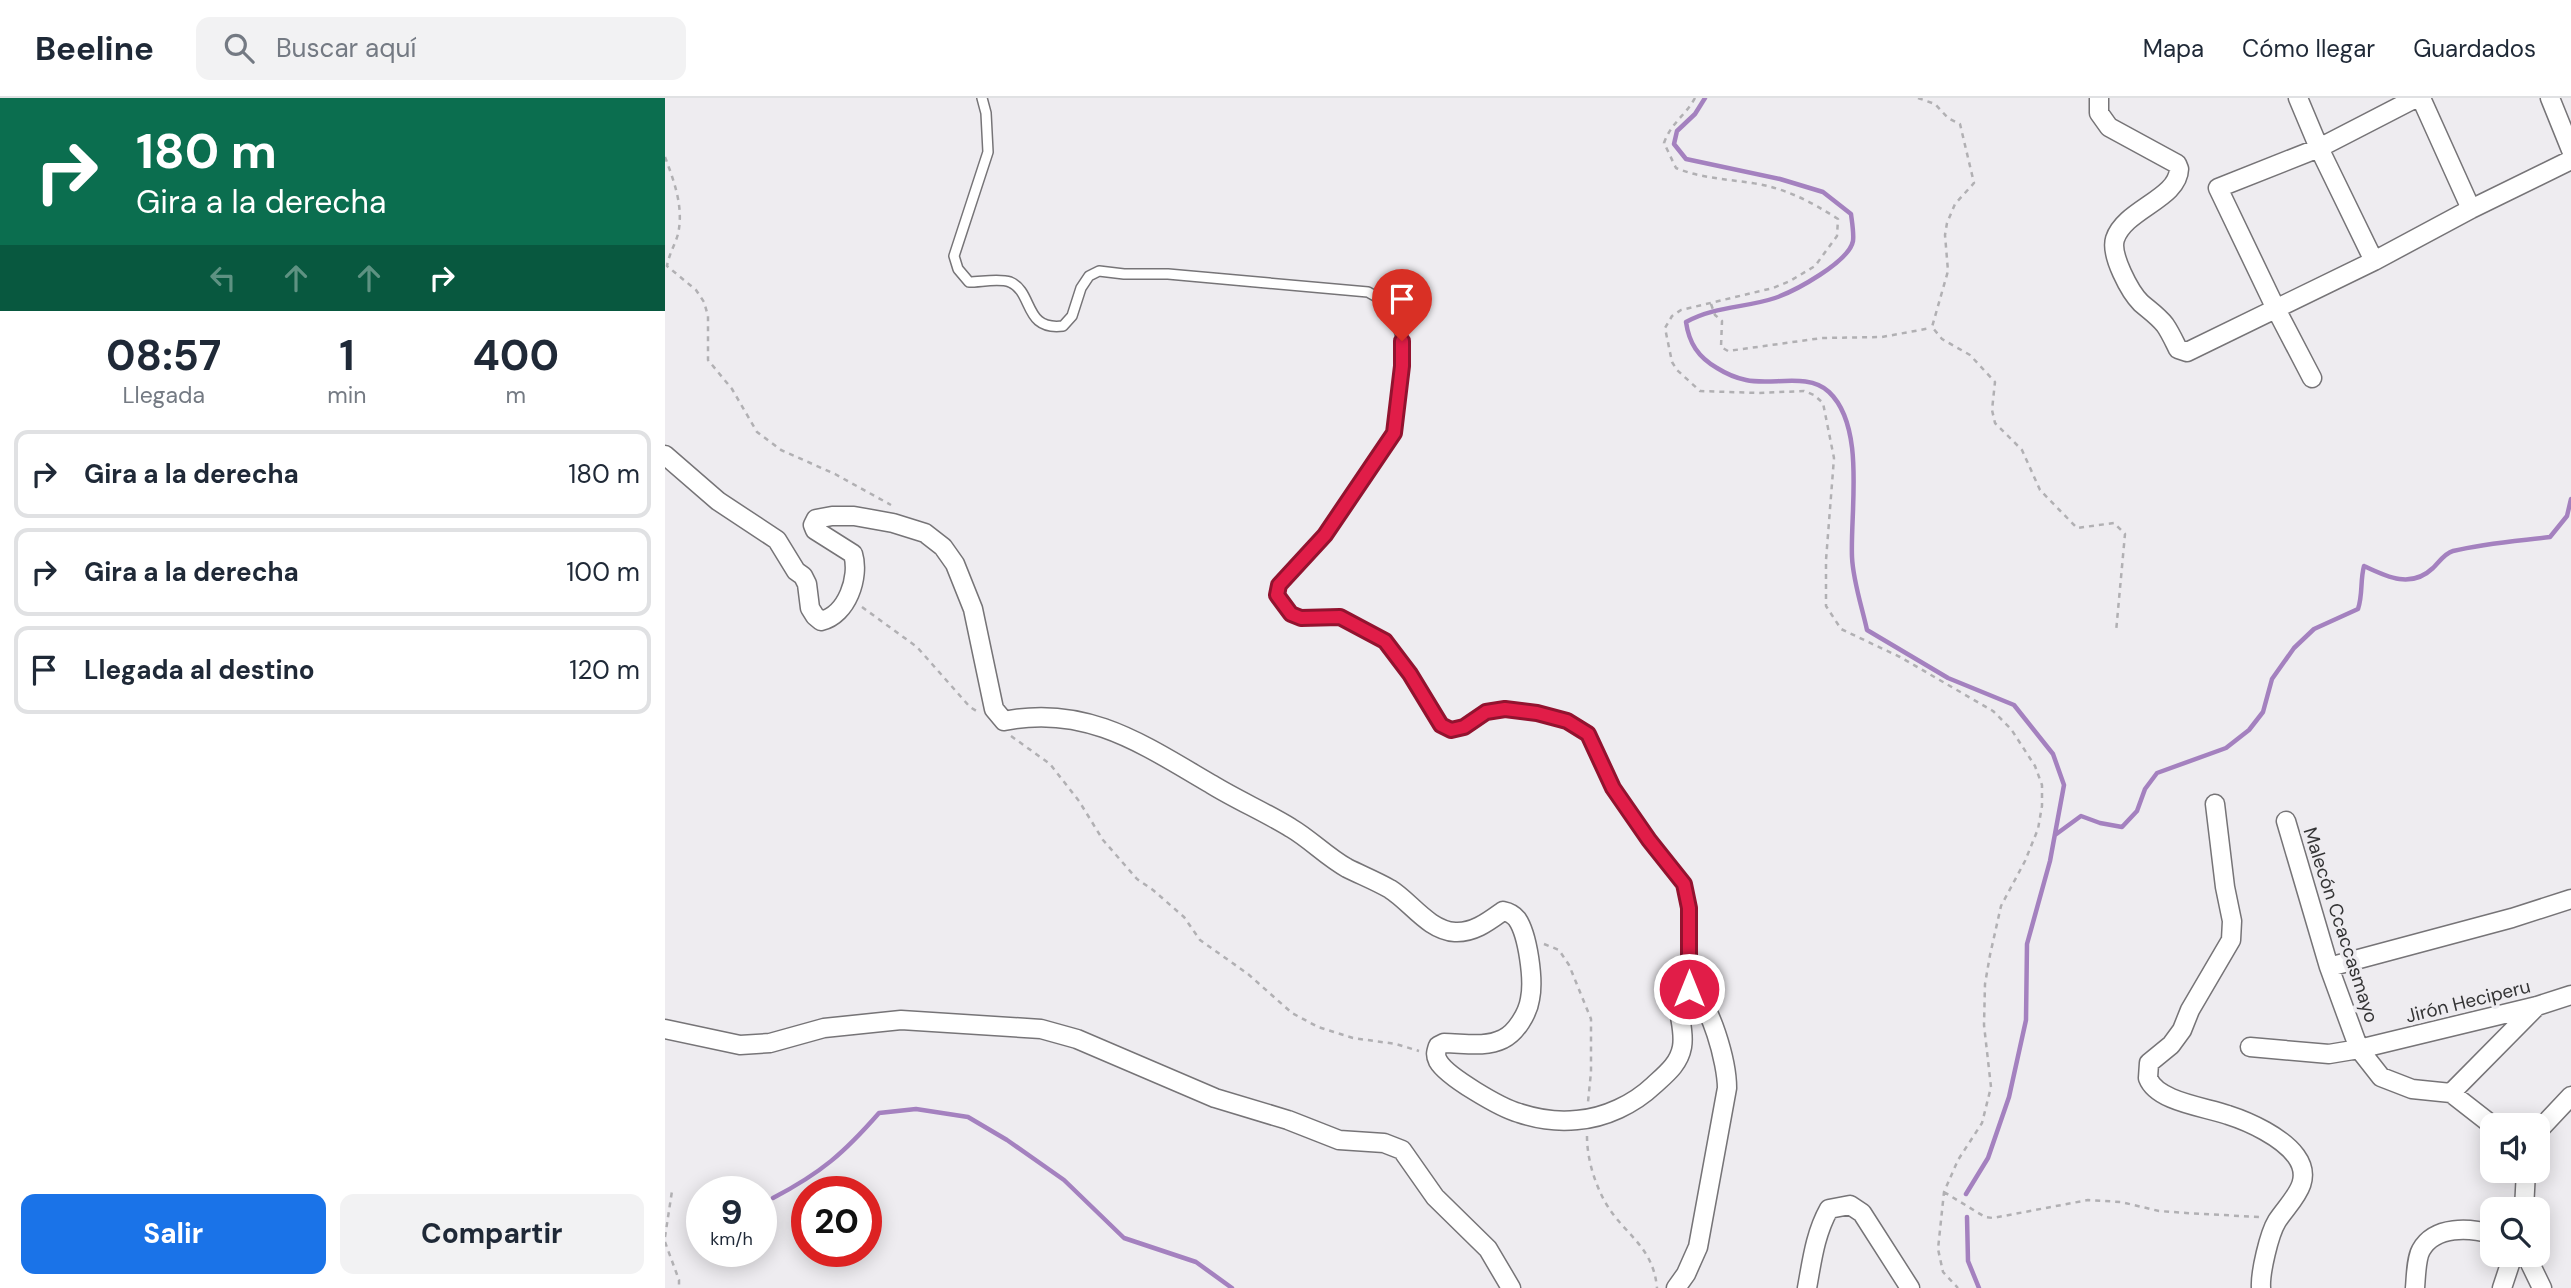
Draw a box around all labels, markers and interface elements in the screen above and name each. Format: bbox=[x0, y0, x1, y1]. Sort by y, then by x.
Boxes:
search box bbox=[196, 17, 686, 80]
text: Beeline bbox=[35, 27, 154, 70]
icon: search bbox=[220, 29, 258, 67]
text: Buscar aquí bbox=[276, 31, 416, 65]
text: Mapa bbox=[2143, 33, 2204, 64]
text: Cómo llegar bbox=[2242, 33, 2375, 64]
text: Guardados bbox=[2413, 33, 2536, 64]
text: 180 m bbox=[136, 119, 277, 183]
icon: right bbox=[21, 126, 112, 217]
text: Gira a la derecha bbox=[136, 181, 386, 223]
icon: left bbox=[204, 259, 242, 297]
icon: ahead bbox=[277, 259, 315, 297]
icon: ahead bbox=[350, 259, 388, 297]
icon: right bbox=[423, 259, 461, 297]
pin bbox=[1372, 269, 1432, 341]
icon: arrive bbox=[1383, 280, 1421, 318]
text: 08:57 bbox=[106, 328, 221, 383]
text: 1 bbox=[339, 328, 355, 383]
text: 400 bbox=[473, 328, 559, 383]
text: Llegada bbox=[122, 380, 205, 410]
text: min bbox=[327, 380, 367, 410]
text: m bbox=[506, 380, 526, 410]
icon: right bbox=[25, 455, 63, 493]
text: Gira a la derecha bbox=[84, 457, 299, 491]
text: 180 m bbox=[568, 457, 640, 491]
icon: right bbox=[25, 553, 63, 591]
text: Gira a la derecha bbox=[84, 555, 299, 589]
text: 100 m bbox=[566, 555, 640, 589]
icon: arrive bbox=[25, 651, 63, 689]
text: Llegada al destino bbox=[84, 653, 315, 687]
text: 120 m bbox=[569, 653, 640, 687]
street label: Malecón Ccaccasmayo bbox=[2298, 824, 2384, 1026]
position arrow bbox=[1652, 952, 1726, 1026]
street label: Jirón Heciperu bbox=[2403, 973, 2533, 1029]
map controls bbox=[2480, 1113, 2550, 1267]
button: sound bbox=[2480, 1113, 2550, 1183]
speed limit sign: 20 bbox=[791, 1176, 882, 1267]
text: 9 bbox=[720, 1189, 743, 1235]
button: Salir bbox=[21, 1194, 326, 1274]
button: Compartir bbox=[340, 1194, 644, 1274]
button: search bbox=[2480, 1197, 2550, 1267]
text: km/h bbox=[710, 1227, 753, 1251]

